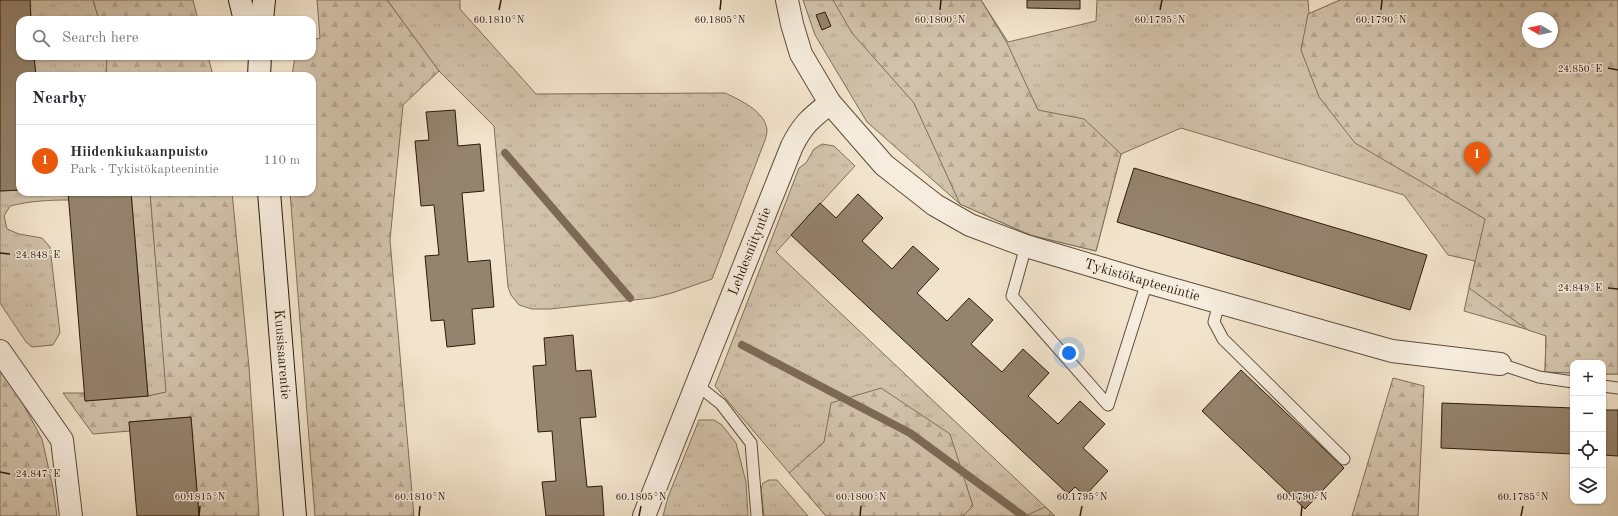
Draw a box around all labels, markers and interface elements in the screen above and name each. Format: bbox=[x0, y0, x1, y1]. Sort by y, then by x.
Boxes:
north arrow bbox=[1522, 12, 1558, 48]
text: 60.1810°N bbox=[473, 15, 525, 25]
text: 60.1805°N bbox=[694, 15, 746, 25]
text: 60.1800°N bbox=[914, 15, 966, 25]
text: 60.1795°N bbox=[1134, 15, 1186, 25]
text: 60.1790°N bbox=[1355, 15, 1407, 25]
search box bbox=[16, 16, 316, 60]
icon: search bbox=[30, 27, 52, 49]
text: Search here bbox=[62, 31, 139, 46]
text: 24.850°E bbox=[1558, 64, 1602, 74]
text: Nearby bbox=[32, 90, 87, 107]
pin: 1 bbox=[1464, 142, 1490, 175]
text: Hiidenkiukaanpuisto bbox=[70, 145, 208, 160]
text: 1 bbox=[41, 154, 49, 167]
text: 110 m bbox=[263, 154, 300, 167]
text: Park · Tykistökapteenintie bbox=[70, 163, 219, 176]
street label: Lehdesniityntie bbox=[726, 205, 774, 297]
text: 24.848°E bbox=[16, 250, 60, 260]
street label: Tykistökapteenintie bbox=[1083, 257, 1202, 304]
text: 24.849°E bbox=[1558, 283, 1602, 293]
street label: Kuusisaarentie bbox=[271, 309, 293, 400]
your location bbox=[1059, 343, 1079, 363]
map controls bbox=[1570, 360, 1606, 504]
button: + bbox=[1570, 360, 1606, 396]
button: − bbox=[1570, 396, 1606, 432]
button: locate bbox=[1570, 432, 1606, 468]
button: layers bbox=[1570, 468, 1606, 504]
text: 24.847°E bbox=[16, 469, 60, 479]
text: 60.1815°N bbox=[174, 492, 226, 502]
text: 60.1810°N bbox=[394, 492, 446, 502]
text: 60.1805°N bbox=[615, 492, 667, 502]
text: 60.1800°N bbox=[835, 492, 887, 502]
text: 60.1795°N bbox=[1056, 492, 1108, 502]
text: 60.1790°N bbox=[1276, 492, 1328, 502]
text: 60.1785°N bbox=[1497, 492, 1549, 502]

